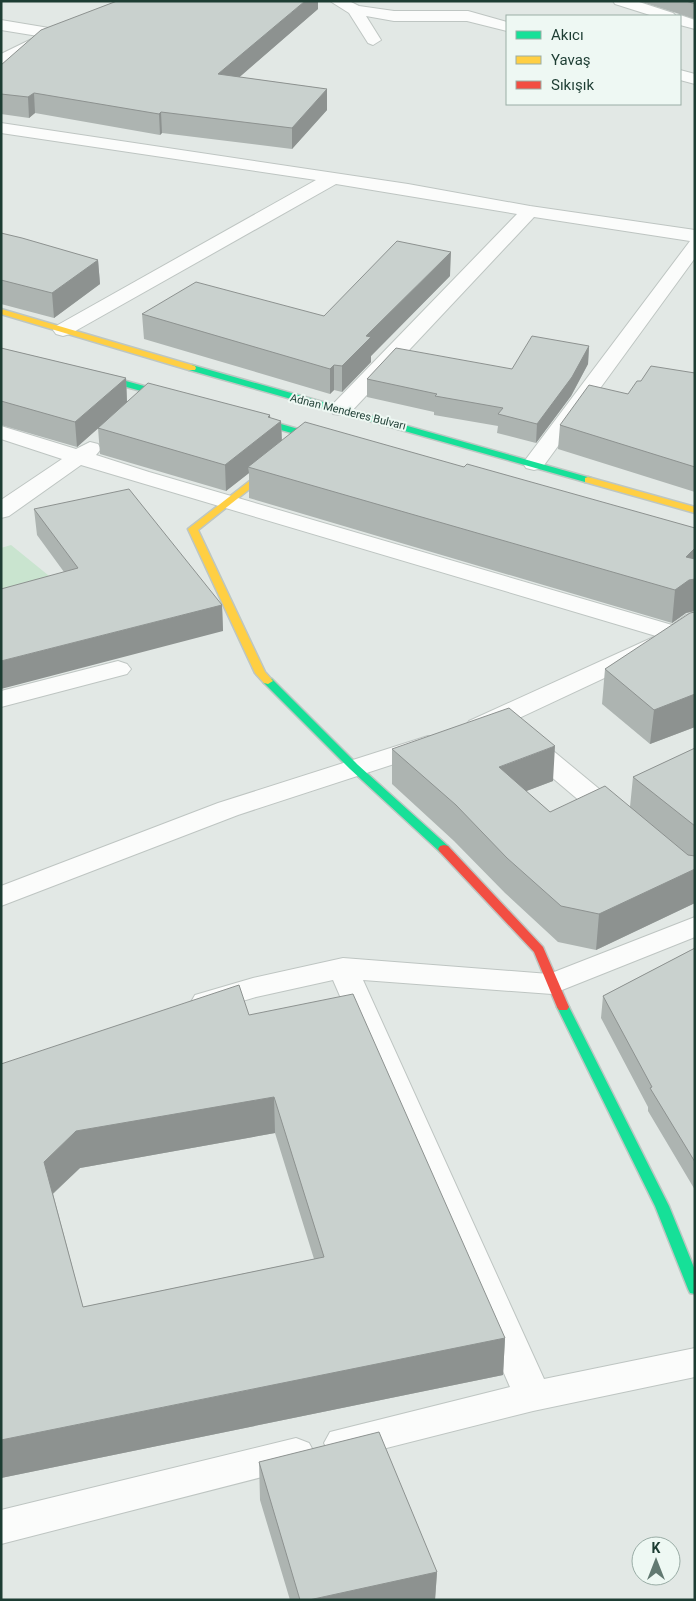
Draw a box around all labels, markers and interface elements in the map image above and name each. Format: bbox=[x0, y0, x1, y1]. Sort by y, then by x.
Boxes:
legend bbox=[506, 15, 681, 105]
text: Akıcı bbox=[551, 26, 584, 44]
text: Yavaş bbox=[551, 51, 591, 69]
text: Sıkışık bbox=[551, 76, 594, 94]
street label: Adnan Menderes Bulvarı bbox=[289, 391, 407, 433]
north arrow bbox=[631, 1536, 681, 1586]
text: K bbox=[652, 1540, 661, 1556]

